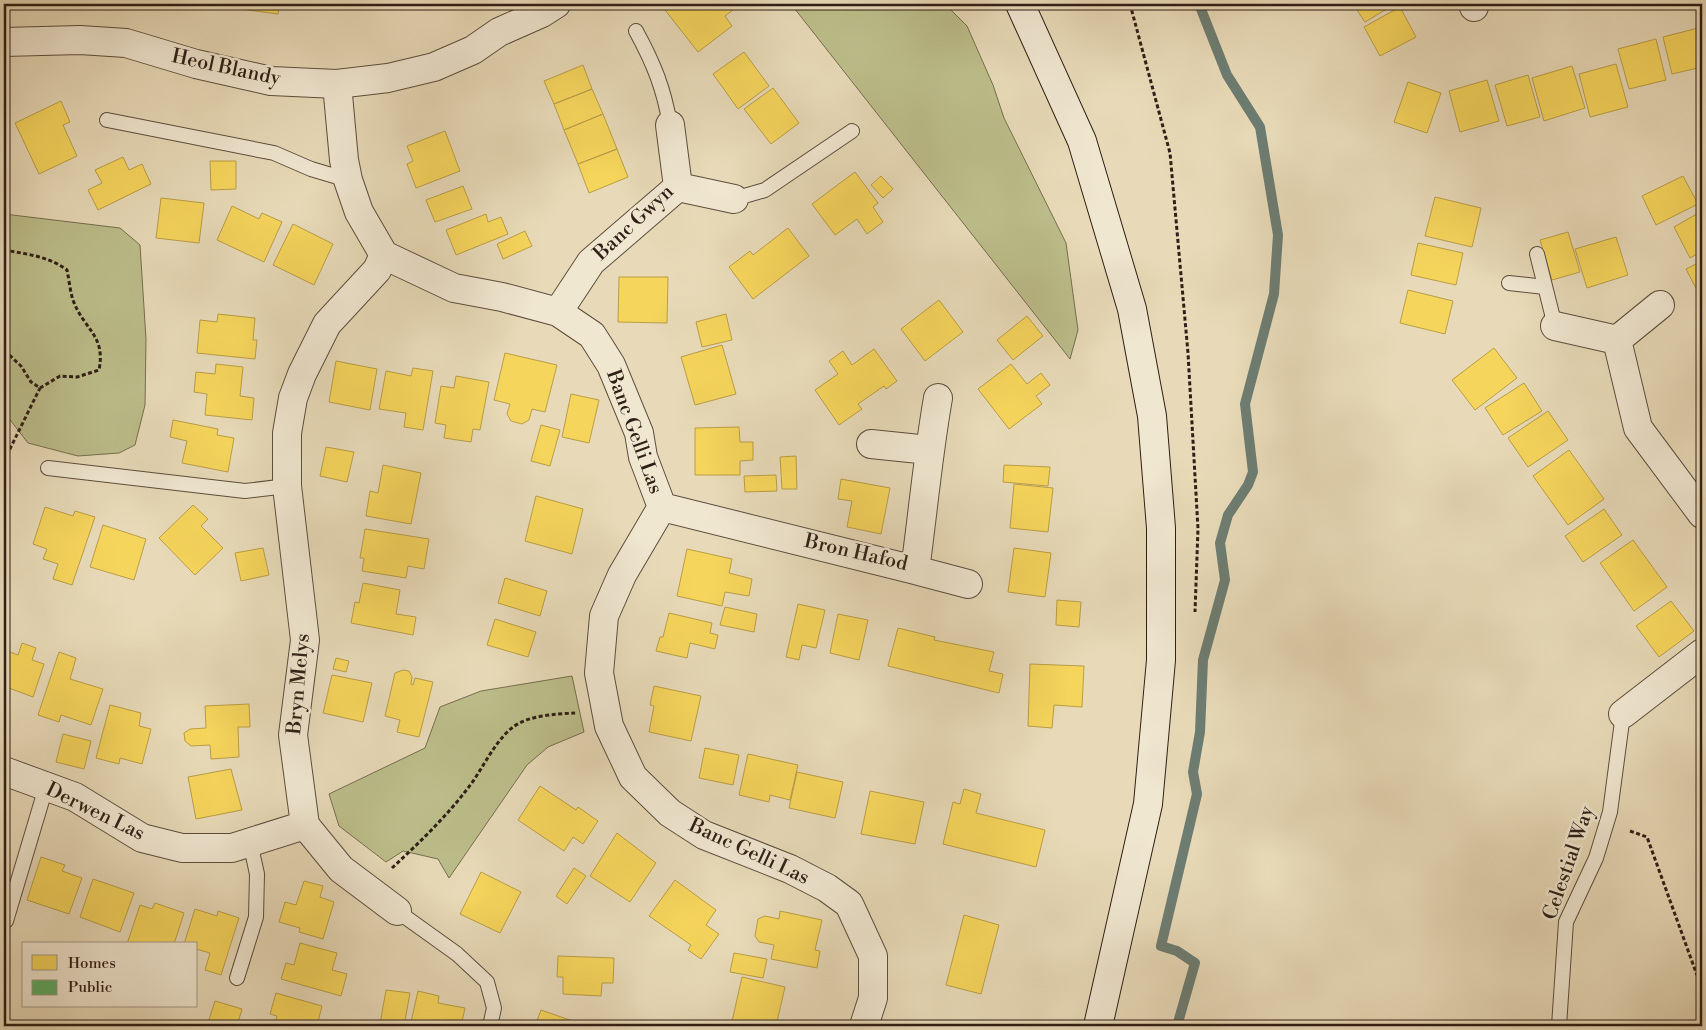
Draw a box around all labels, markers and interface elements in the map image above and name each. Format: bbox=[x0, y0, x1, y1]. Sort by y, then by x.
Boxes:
street label: Heol Blandy bbox=[169, 44, 283, 92]
street label: Banc Gwyn bbox=[588, 180, 679, 267]
street label: Banc Gelli Las bbox=[600, 366, 668, 497]
street label: Bron Hafod bbox=[801, 529, 911, 577]
street label: Bryn Melys bbox=[282, 632, 316, 737]
street label: Derwen Las bbox=[41, 777, 149, 847]
street label: Celestial Way bbox=[1538, 802, 1600, 923]
street label: Banc Gelli Las bbox=[684, 813, 813, 891]
legend bbox=[22, 942, 198, 1008]
text: Homes bbox=[68, 954, 116, 973]
text: Public bbox=[68, 978, 112, 997]

